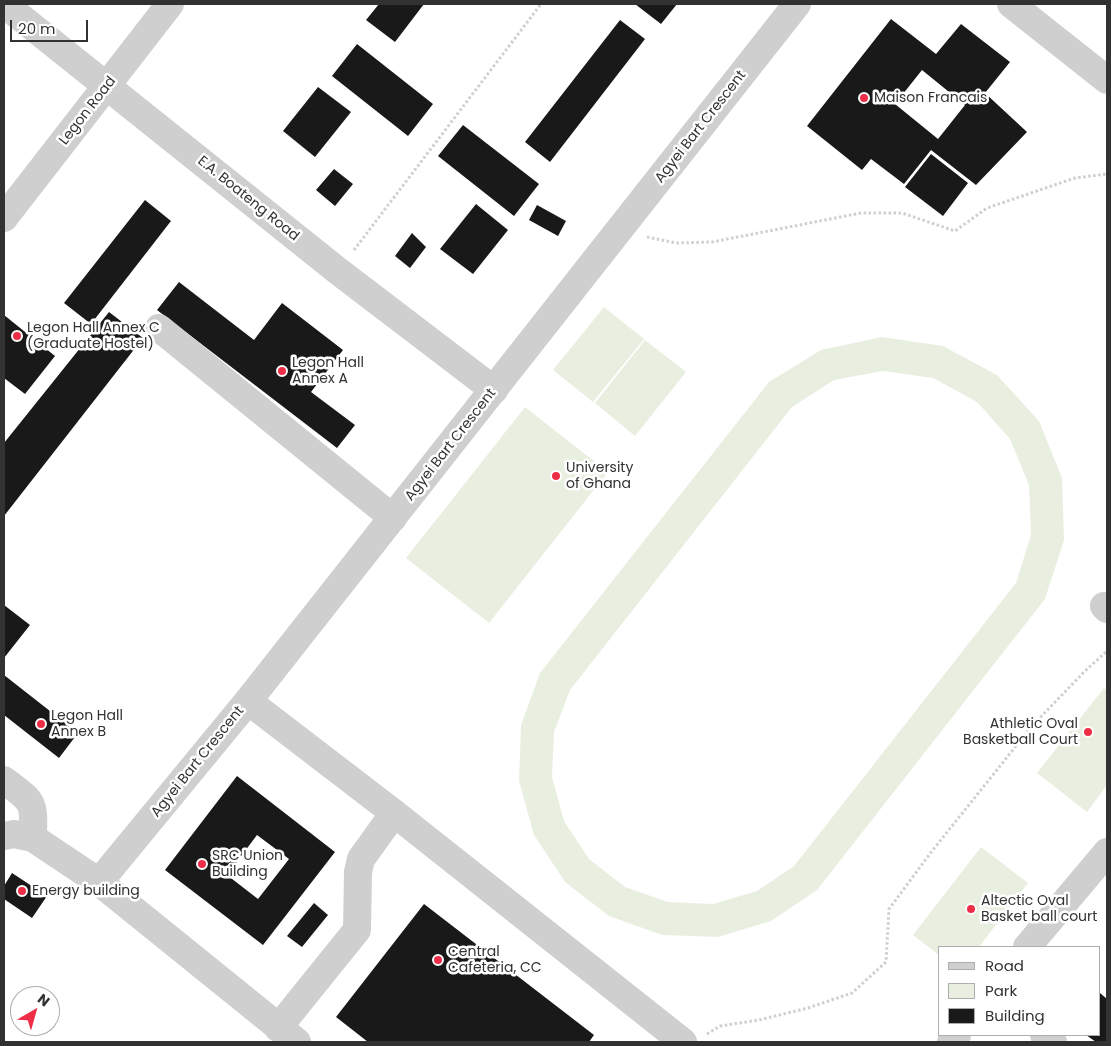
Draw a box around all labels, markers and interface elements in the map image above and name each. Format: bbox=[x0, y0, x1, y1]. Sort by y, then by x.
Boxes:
scale bar bbox=[12, 10, 90, 42]
text: 20 m bbox=[18, 18, 56, 39]
street label: Agyei Bart Crescent bbox=[652, 67, 750, 187]
street label: Legon Road bbox=[56, 73, 120, 149]
place label: Maison Francais bbox=[874, 90, 987, 106]
marker: Maison Francais bbox=[858, 92, 870, 104]
street label: E.A. Boateng Road bbox=[194, 153, 302, 245]
place label: Legon Hall Annex C (Graduate Hostel) bbox=[27, 320, 160, 352]
marker: Legon Hall Annex C (Graduate Hostel) bbox=[11, 330, 23, 342]
place label: Legon Hall Annex A bbox=[292, 355, 364, 388]
marker: Legon Hall Annex A bbox=[276, 365, 288, 377]
street label: Agyei Bart Crescent bbox=[402, 385, 500, 505]
place label: University of Ghana bbox=[566, 460, 633, 492]
marker: University of Ghana bbox=[550, 470, 562, 482]
street label: Agyei Bart Crescent bbox=[148, 703, 248, 821]
place label: Legon Hall Annex B bbox=[51, 708, 123, 740]
place label: Athletic Oval Basketball Court bbox=[963, 716, 1078, 749]
marker: Legon Hall Annex B bbox=[35, 718, 47, 730]
marker: Athletic Oval Basketball Court bbox=[1082, 726, 1094, 738]
place label: SRC Union Building bbox=[212, 848, 283, 880]
marker: SRC Union Building bbox=[196, 858, 208, 870]
place label: Energy building bbox=[32, 883, 140, 899]
marker: Energy building bbox=[16, 885, 28, 897]
place label: Altectic Oval Basket ball court bbox=[981, 893, 1097, 926]
marker: Altectic Oval Basket ball court bbox=[965, 903, 977, 915]
place label: Central Cafeteria, CC bbox=[448, 944, 542, 976]
legend bbox=[938, 946, 1101, 1036]
marker: Central Cafeteria, CC bbox=[432, 954, 444, 966]
text: Road bbox=[985, 955, 1024, 976]
text: Park bbox=[985, 980, 1017, 1001]
north arrow bbox=[10, 986, 60, 1036]
text: N bbox=[33, 989, 54, 1011]
text: Building bbox=[985, 1005, 1045, 1026]

